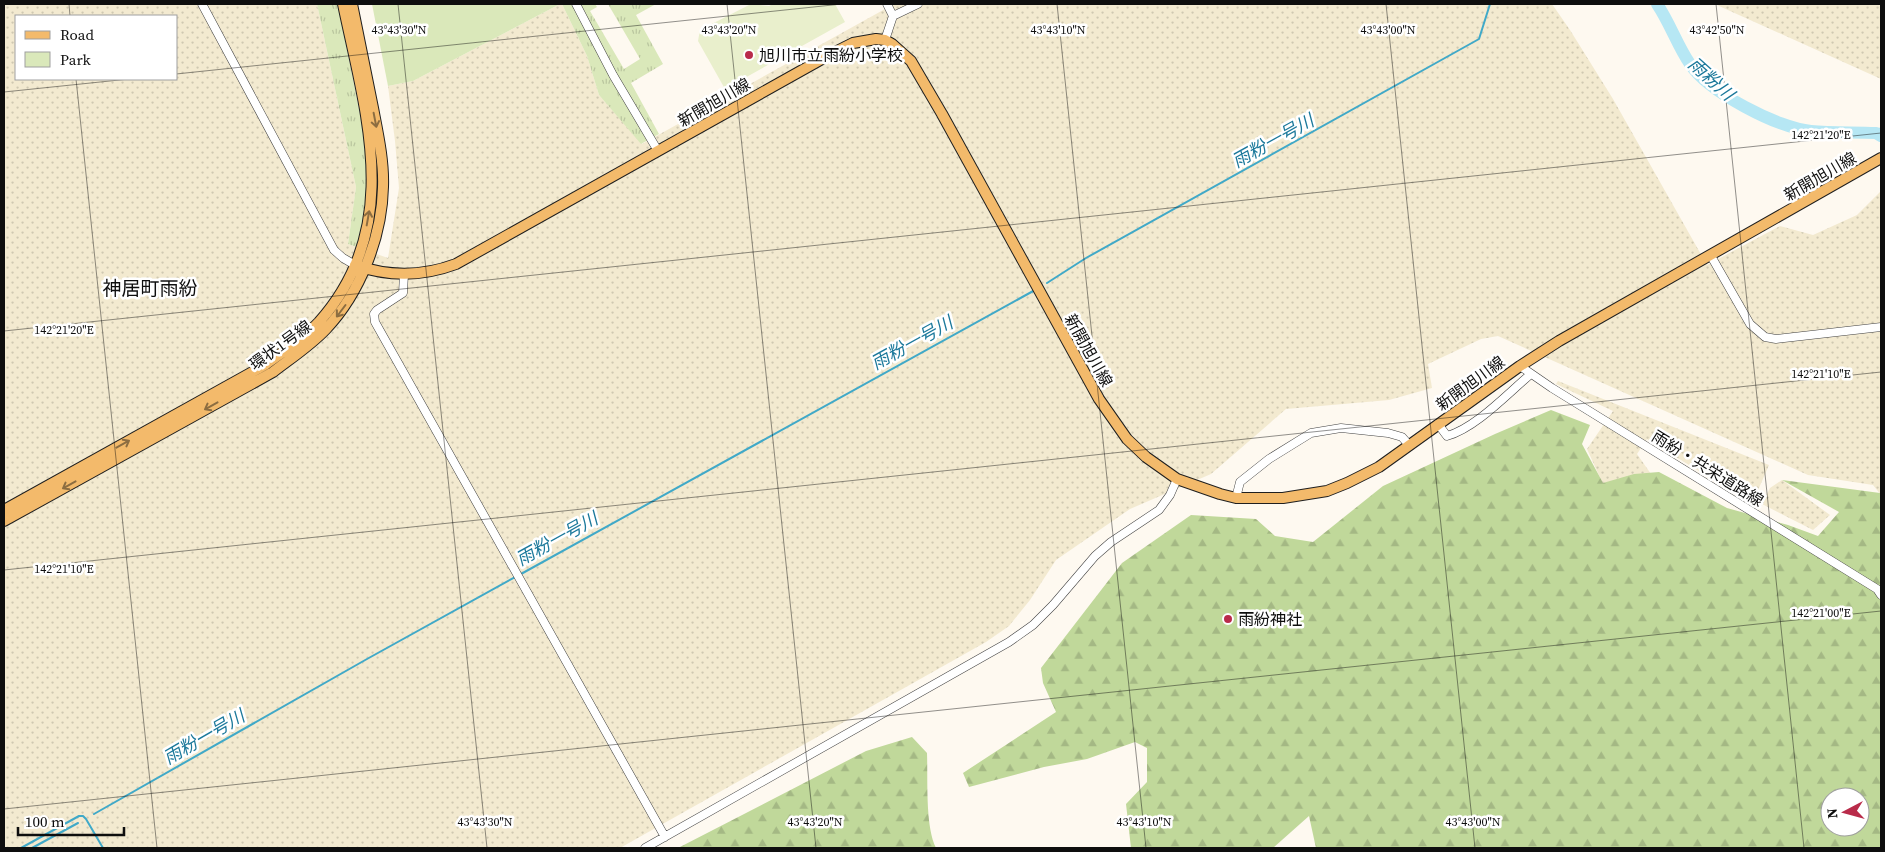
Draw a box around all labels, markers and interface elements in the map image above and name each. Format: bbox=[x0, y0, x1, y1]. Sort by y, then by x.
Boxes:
legend bbox=[15, 15, 178, 80]
text: 43°43'30"N bbox=[371, 22, 427, 38]
text: 43°43'20"N bbox=[701, 22, 757, 38]
text: 43°43'10"N bbox=[1030, 22, 1086, 38]
text: 43°43'00"N bbox=[1360, 22, 1416, 38]
text: 43°42'50"N bbox=[1689, 22, 1745, 38]
text: Road bbox=[60, 24, 94, 45]
place label: 旭川市立雨紛小学校 bbox=[759, 44, 903, 66]
text: Park bbox=[60, 49, 92, 70]
marker: 旭川市立雨紛小学校 bbox=[743, 49, 755, 61]
water label: 雨粉川 bbox=[1683, 51, 1741, 107]
street label: 新開旭川線 bbox=[674, 72, 754, 132]
water label: 雨粉一号川 bbox=[1227, 107, 1320, 173]
one-way arrow bbox=[371, 112, 381, 128]
text: 142°21'20"E bbox=[1791, 127, 1851, 143]
street label: 新開旭川線 bbox=[1780, 146, 1860, 206]
one-way arrow bbox=[364, 211, 374, 227]
district label: 神居町雨紛 bbox=[102, 275, 198, 301]
one-way arrow bbox=[336, 304, 346, 318]
water label: 雨粉一号川 bbox=[866, 309, 959, 375]
street label: 新開旭川線 bbox=[1060, 310, 1118, 390]
street label: 環状1号線 bbox=[244, 315, 316, 375]
text: 142°21'20"E bbox=[34, 322, 94, 338]
street label: 新開旭川線 bbox=[1431, 351, 1509, 415]
text: 142°21'10"E bbox=[1791, 366, 1851, 382]
one-way arrow bbox=[204, 402, 219, 411]
street label: 雨紛・共栄道路線 bbox=[1648, 425, 1768, 511]
one-way arrow bbox=[115, 439, 130, 449]
one-way arrow bbox=[62, 480, 77, 490]
water label: 雨粉一号川 bbox=[511, 505, 604, 571]
text: 142°21'10"E bbox=[34, 561, 94, 577]
text: 142°21'00"E bbox=[1791, 605, 1851, 621]
place label: 雨紛神社 bbox=[1238, 608, 1302, 630]
marker: 雨紛神社 bbox=[1222, 613, 1234, 625]
water label: 雨粉一号川 bbox=[159, 702, 251, 770]
north arrow bbox=[1820, 787, 1870, 837]
scale bar bbox=[18, 804, 124, 836]
text: N bbox=[1822, 807, 1843, 819]
text: 100 m bbox=[25, 811, 65, 832]
text: 43°43'30"N bbox=[457, 814, 513, 830]
text: 43°43'20"N bbox=[787, 814, 843, 830]
text: 43°43'10"N bbox=[1116, 814, 1172, 830]
text: 43°43'00"N bbox=[1445, 814, 1501, 830]

